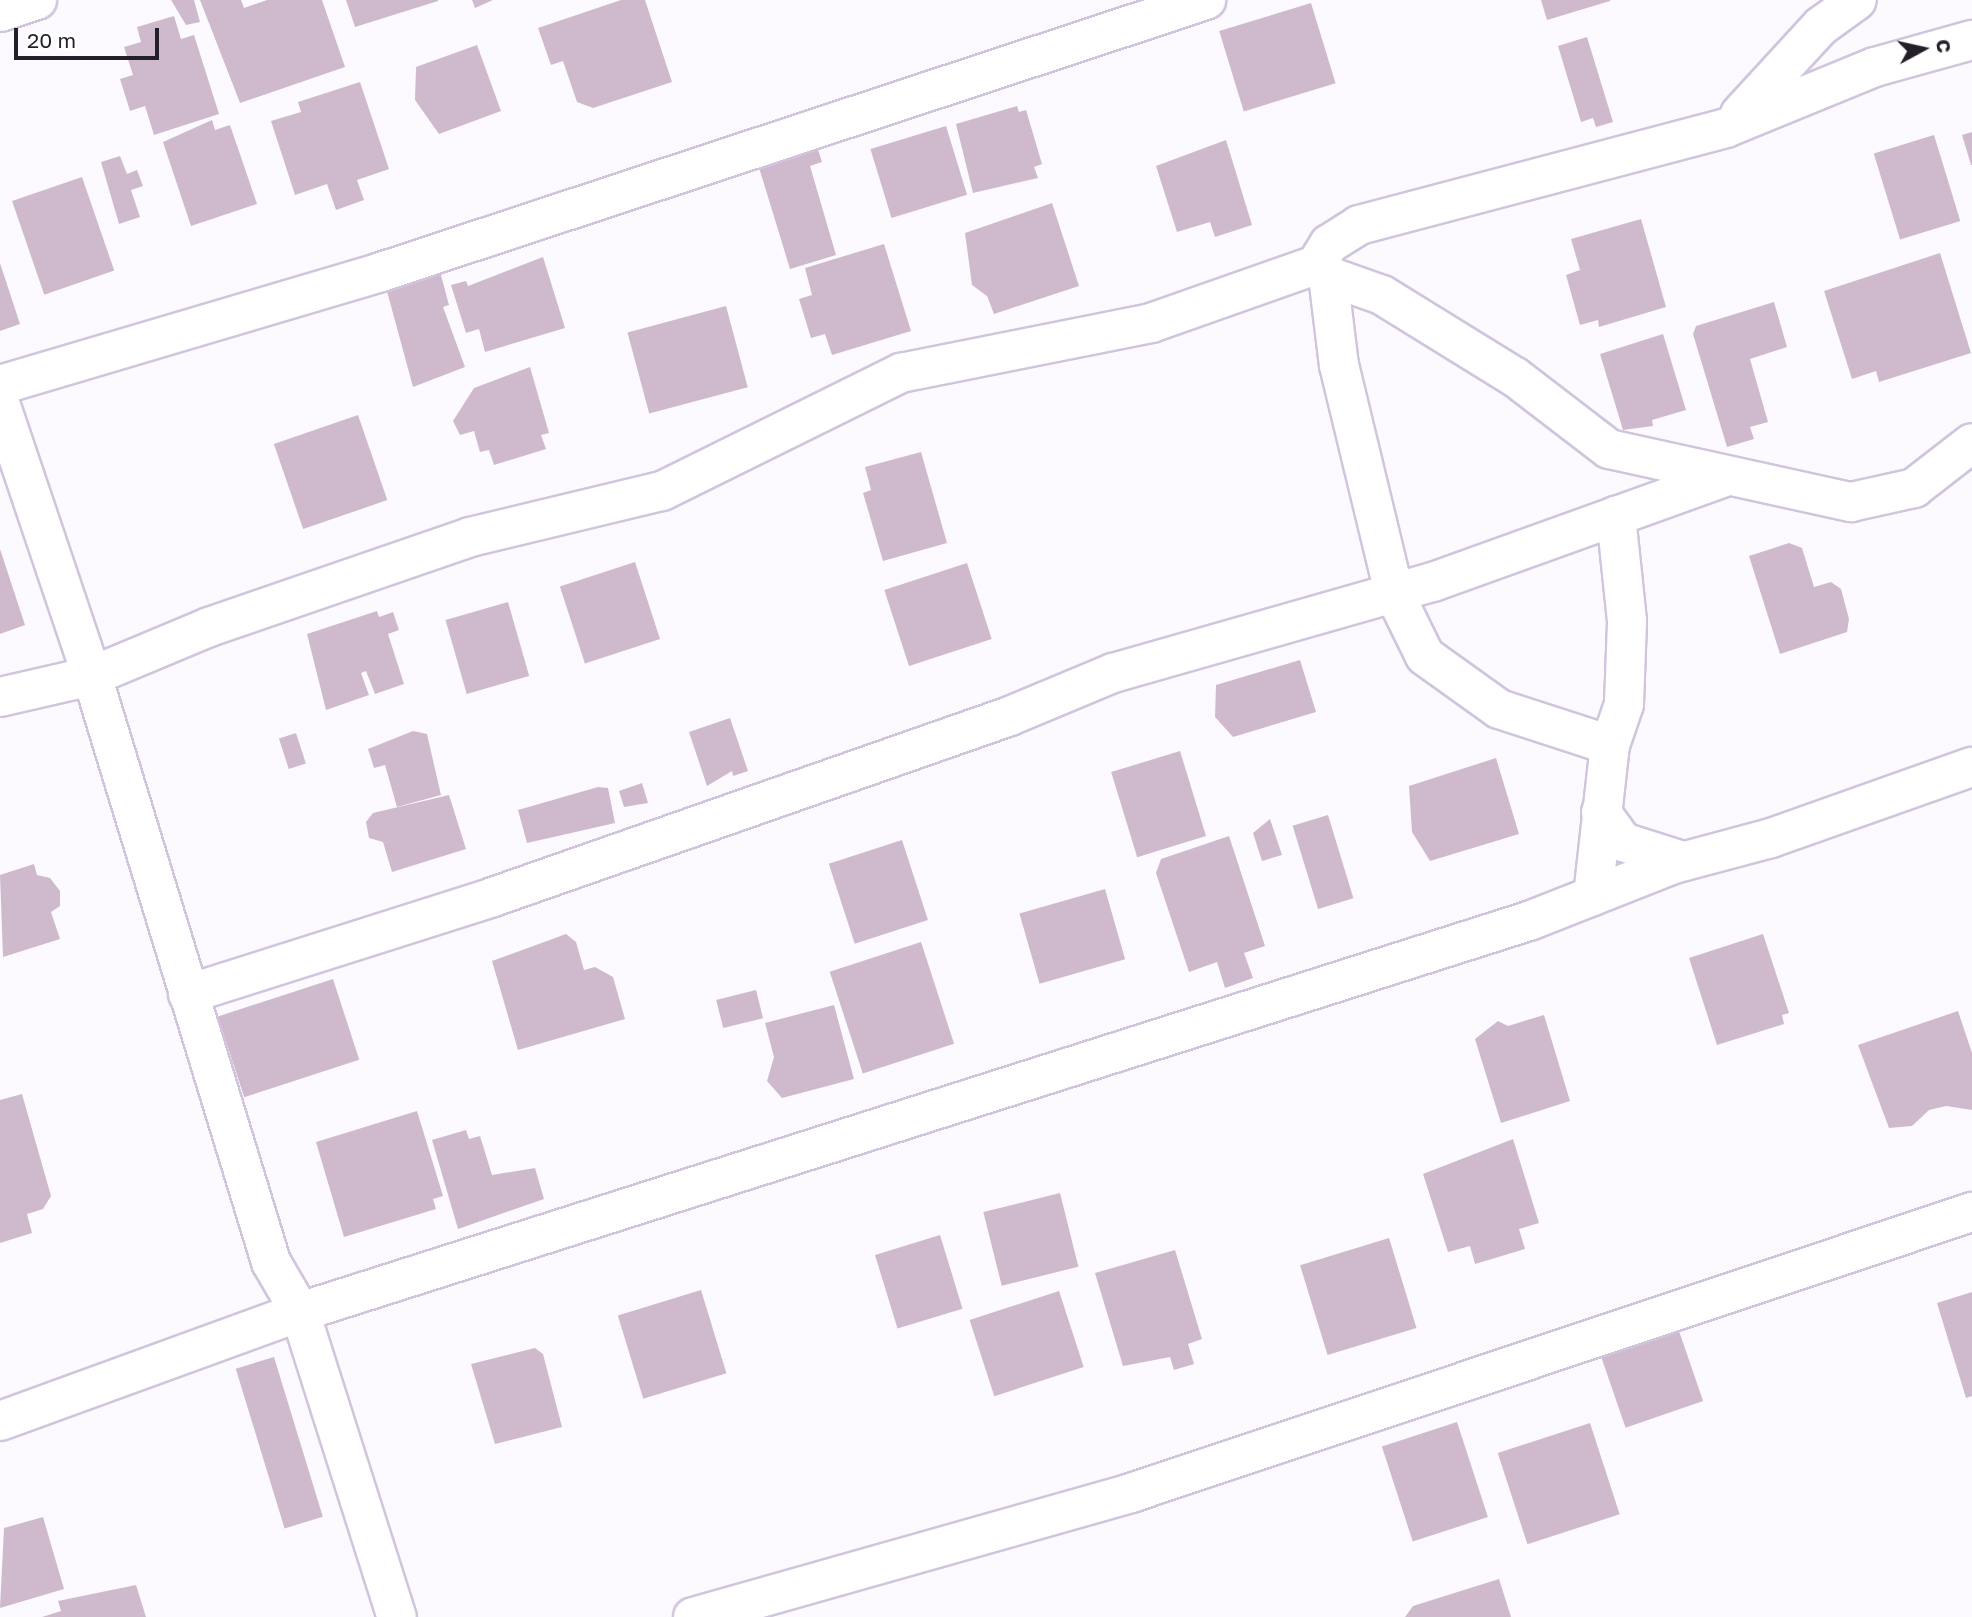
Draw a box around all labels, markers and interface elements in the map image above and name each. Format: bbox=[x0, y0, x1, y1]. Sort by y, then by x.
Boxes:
scale bar bbox=[18, 14, 163, 58]
north arrow bbox=[1888, 14, 1958, 84]
text: 20 m bbox=[27, 27, 76, 53]
text: С bbox=[1932, 38, 1957, 54]

